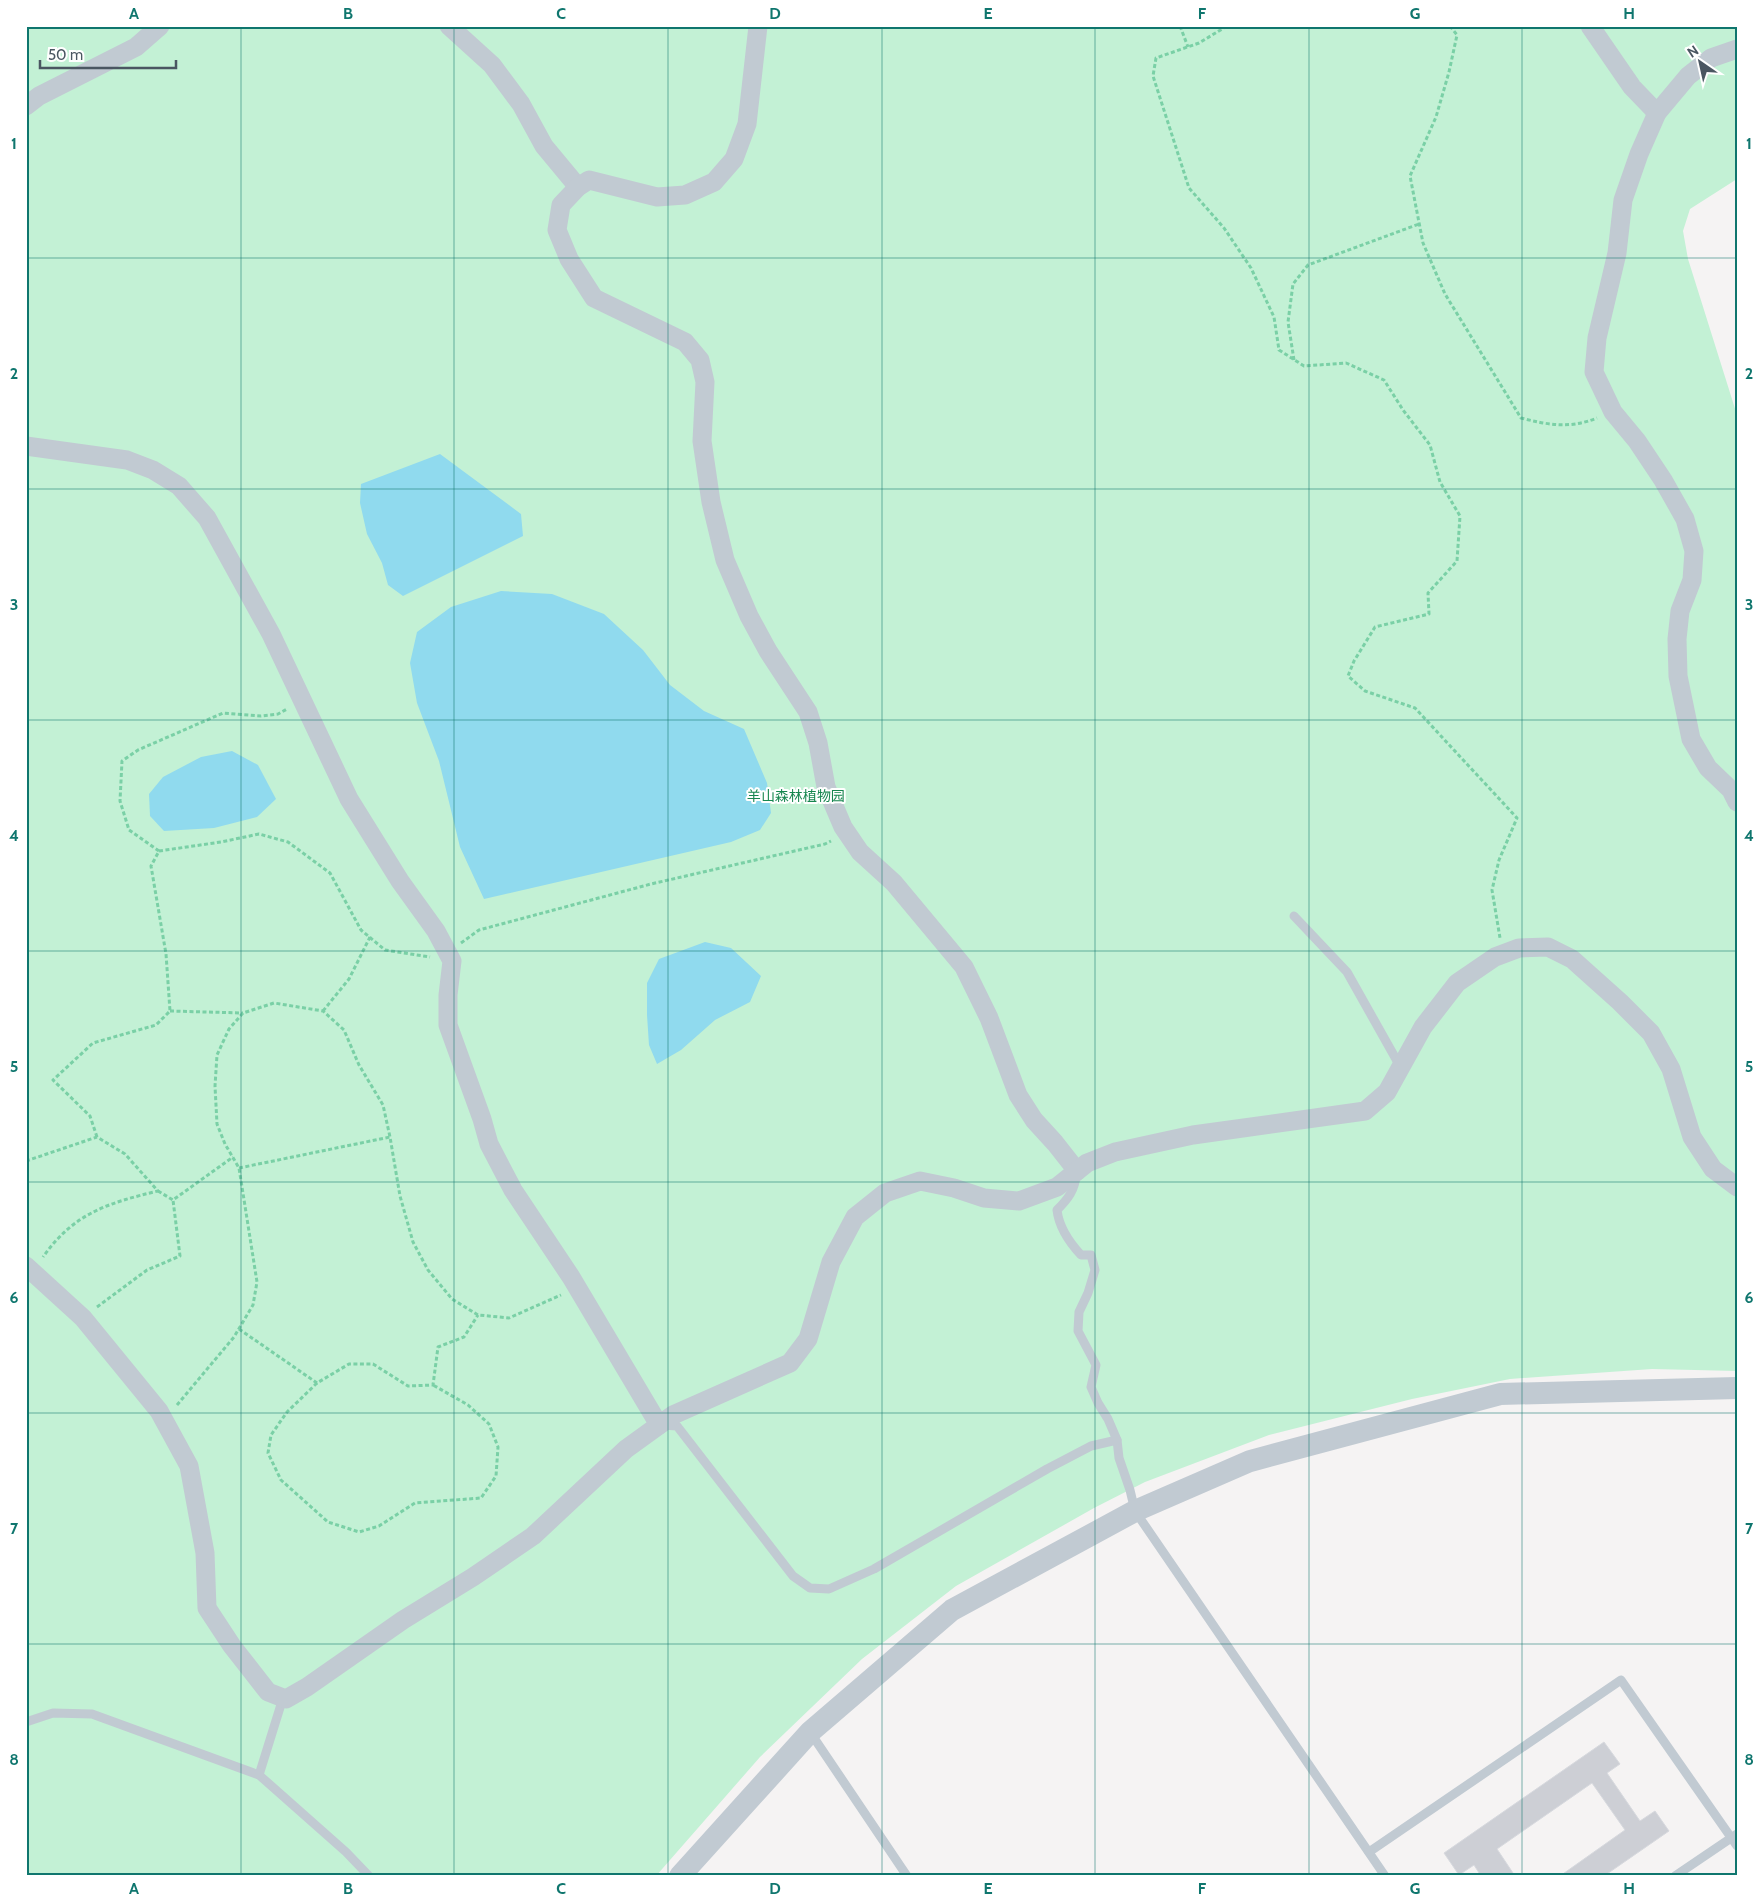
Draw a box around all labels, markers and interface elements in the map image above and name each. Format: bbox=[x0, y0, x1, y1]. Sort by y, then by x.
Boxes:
text: A bbox=[129, 4, 139, 23]
text: B bbox=[343, 4, 353, 23]
text: C bbox=[556, 4, 566, 23]
text: D bbox=[769, 4, 781, 23]
text: E bbox=[983, 4, 993, 23]
text: F bbox=[1198, 4, 1207, 23]
text: G bbox=[1410, 4, 1420, 23]
text: H bbox=[1623, 4, 1635, 23]
scale bar bbox=[40, 38, 176, 70]
north arrow bbox=[1676, 38, 1726, 88]
text: N bbox=[1684, 41, 1702, 61]
text: 50 m bbox=[48, 46, 83, 64]
text: 1 bbox=[11, 134, 17, 153]
text: 1 bbox=[1746, 134, 1752, 153]
text: 2 bbox=[10, 364, 18, 383]
text: 2 bbox=[1745, 364, 1753, 383]
text: 3 bbox=[10, 595, 18, 614]
text: 3 bbox=[1745, 595, 1753, 614]
park label: 羊山森林植物园 bbox=[747, 787, 845, 805]
text: 4 bbox=[9, 826, 19, 845]
text: 4 bbox=[1744, 826, 1754, 845]
text: 5 bbox=[10, 1057, 18, 1076]
text: 5 bbox=[1745, 1057, 1753, 1076]
text: 6 bbox=[10, 1288, 19, 1307]
text: 6 bbox=[1745, 1288, 1754, 1307]
text: 7 bbox=[10, 1519, 19, 1538]
text: 7 bbox=[1745, 1519, 1754, 1538]
text: 8 bbox=[9, 1750, 19, 1769]
text: 8 bbox=[1744, 1750, 1754, 1769]
text: A bbox=[129, 1879, 139, 1898]
text: B bbox=[343, 1879, 353, 1898]
text: C bbox=[556, 1879, 566, 1898]
text: D bbox=[769, 1879, 781, 1898]
text: E bbox=[983, 1879, 993, 1898]
text: F bbox=[1198, 1879, 1207, 1898]
text: G bbox=[1410, 1879, 1420, 1898]
text: H bbox=[1623, 1879, 1635, 1898]

